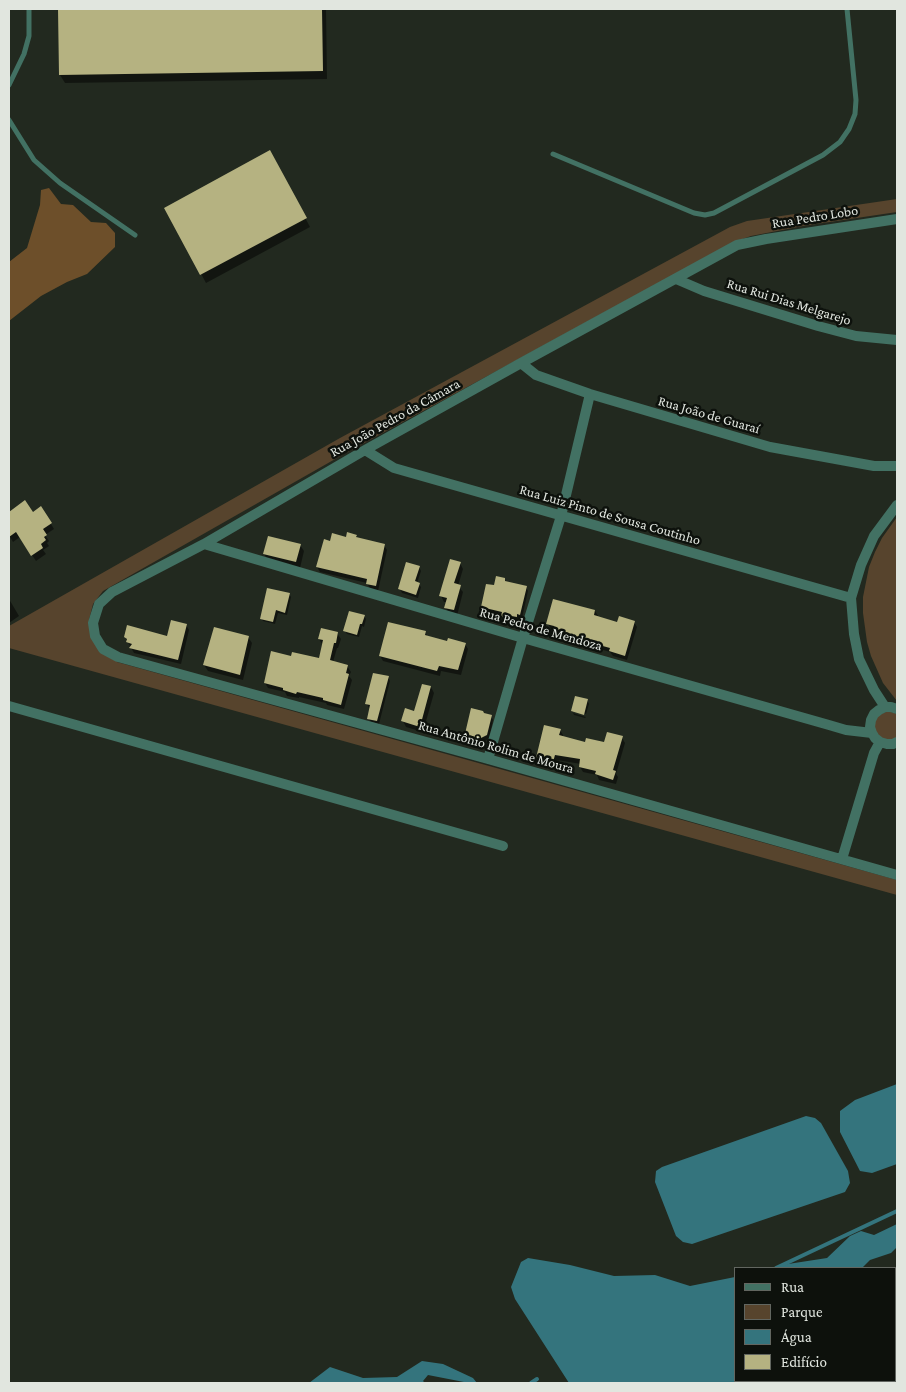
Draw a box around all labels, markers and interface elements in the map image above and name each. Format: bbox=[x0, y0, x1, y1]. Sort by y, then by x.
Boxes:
street label: Rua Pedro Lobo bbox=[771, 202, 859, 232]
street label: Rua Rui Dias Melgarejo bbox=[725, 275, 853, 329]
street label: Rua João Pedro da Câmara bbox=[327, 375, 463, 461]
street label: Rua João de Guaraí bbox=[656, 392, 762, 438]
street label: Rua Luiz Pinto de Sousa Coutinho bbox=[518, 481, 702, 549]
street label: Rua Pedro de Mendoza bbox=[478, 603, 604, 655]
street label: Rua Antônio Rolim de Moura bbox=[416, 717, 576, 777]
legend bbox=[734, 1267, 896, 1382]
text: Rua bbox=[781, 1279, 804, 1295]
text: Parque bbox=[781, 1304, 822, 1320]
text: Água bbox=[781, 1329, 812, 1345]
text: Edifício bbox=[781, 1354, 827, 1370]

